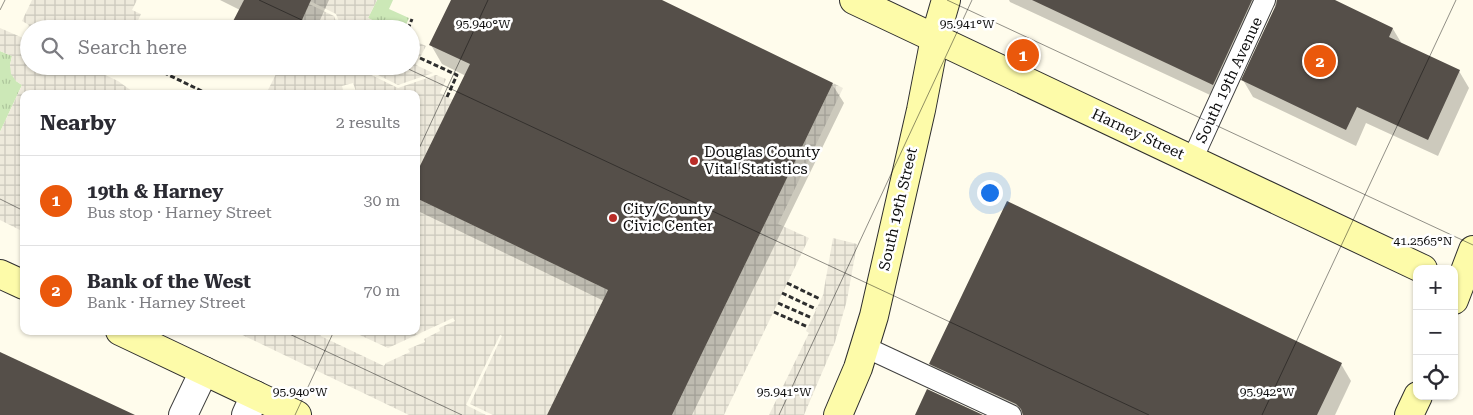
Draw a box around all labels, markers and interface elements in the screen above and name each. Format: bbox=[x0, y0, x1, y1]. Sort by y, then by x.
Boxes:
street label: South 19th Avenue bbox=[1192, 14, 1266, 146]
text: 95.940°W bbox=[456, 17, 511, 31]
text: 95.941°W bbox=[940, 17, 995, 31]
search box bbox=[20, 20, 420, 75]
icon: search bbox=[38, 34, 66, 62]
text: Search here bbox=[78, 36, 187, 59]
pin: 1 bbox=[1007, 36, 1039, 74]
pin: 2 bbox=[1304, 42, 1336, 80]
street label: Harney Street bbox=[1089, 105, 1188, 163]
text: Nearby bbox=[40, 111, 116, 135]
text: 2 results bbox=[336, 113, 400, 132]
place label: Douglas County Vital Statistics bbox=[704, 143, 820, 178]
street label: South 19th Street bbox=[875, 145, 921, 272]
marker: Douglas County Vital Statistics bbox=[688, 155, 700, 167]
text: 19th & Harney bbox=[87, 180, 224, 203]
your location bbox=[977, 180, 1003, 206]
text: 1 bbox=[52, 191, 60, 210]
text: 30 m bbox=[363, 191, 400, 210]
place label: City/County Civic Center bbox=[623, 200, 713, 235]
text: Bus stop · Harney Street bbox=[87, 203, 272, 222]
marker: City/County Civic Center bbox=[607, 212, 619, 224]
text: 41.2565°N bbox=[1394, 234, 1453, 248]
map controls bbox=[1413, 265, 1458, 400]
button: + bbox=[1413, 265, 1458, 310]
text: Bank of the West bbox=[87, 270, 251, 293]
text: 2 bbox=[52, 281, 60, 300]
text: 70 m bbox=[363, 281, 400, 300]
text: Bank · Harney Street bbox=[87, 293, 245, 312]
button: − bbox=[1413, 310, 1458, 355]
button: locate bbox=[1413, 355, 1458, 400]
text: 95.940°W bbox=[273, 385, 328, 399]
text: 95.941°W bbox=[757, 385, 812, 399]
text: 95.942°W bbox=[1240, 385, 1295, 399]

